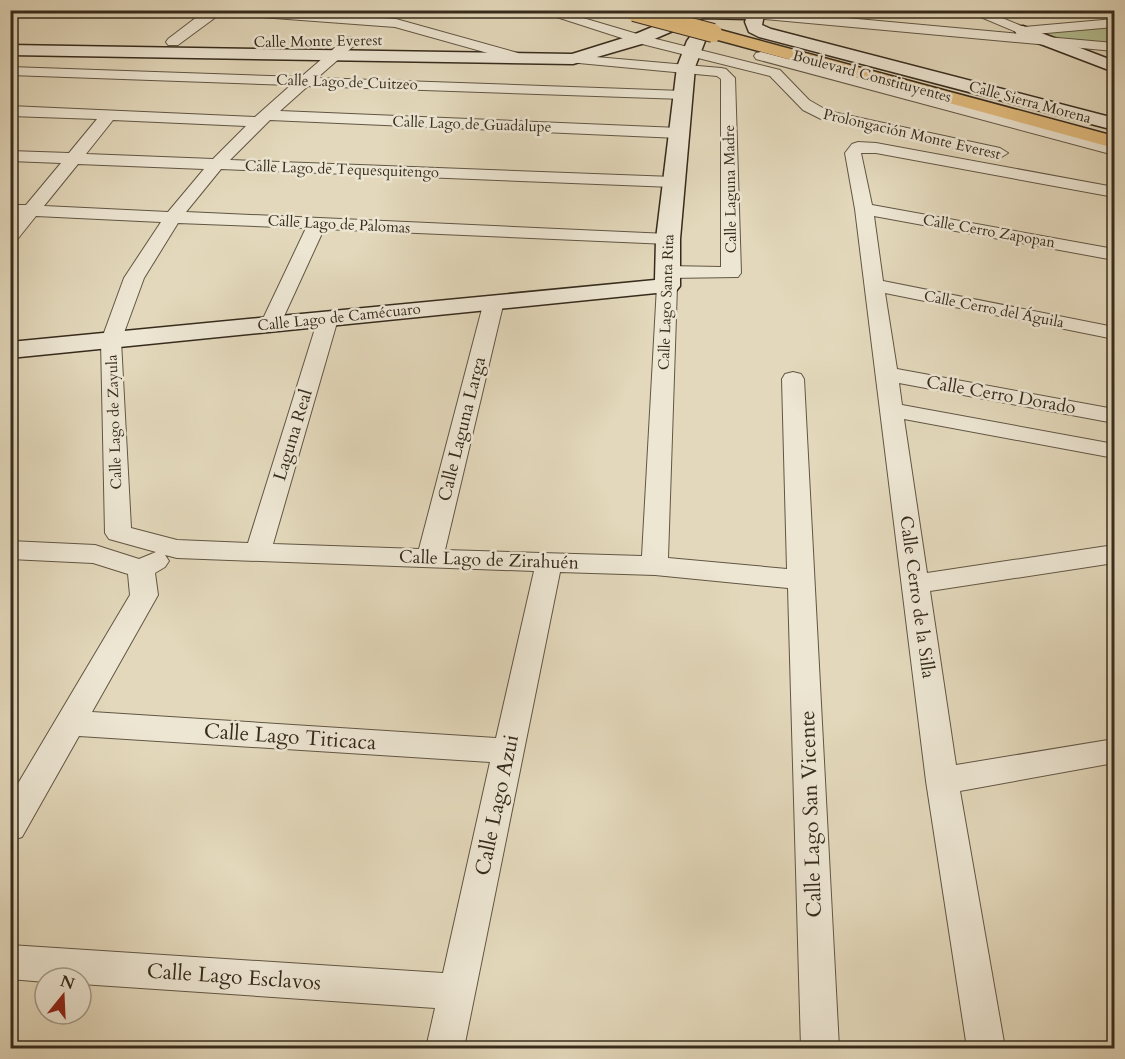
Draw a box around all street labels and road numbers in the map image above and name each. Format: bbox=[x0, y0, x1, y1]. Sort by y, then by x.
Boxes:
street label: Calle Monte Everest bbox=[254, 30, 383, 52]
street label: Boulevard Constituyentes bbox=[790, 45, 954, 107]
street label: Calle Lago de Cuitzeo bbox=[276, 70, 418, 94]
street label: Calle Sierra Morena bbox=[967, 76, 1094, 128]
street label: Prolongación Monte Everest bbox=[821, 104, 1003, 164]
street label: Calle Lago de Guadalupe bbox=[392, 111, 552, 137]
street label: Calle Laguna Madre bbox=[719, 124, 741, 253]
street label: Calle Lago de Tequesquitengo bbox=[245, 156, 439, 182]
street label: Calle Lago de Palomas bbox=[267, 210, 411, 238]
street label: Calle Cerro Zapopan bbox=[921, 210, 1057, 253]
street label: Calle Lago Santa Rita bbox=[654, 233, 678, 370]
street label: Calle Cerro del Águila bbox=[922, 286, 1066, 332]
street label: Calle Lago de Camécuaro bbox=[256, 298, 422, 336]
street label: Calle Lago de Zayula bbox=[102, 354, 126, 490]
street label: Calle Laguna Larga bbox=[432, 354, 492, 504]
street label: Calle Cerro Dorado bbox=[924, 370, 1078, 420]
street label: Laguna Real bbox=[267, 386, 319, 484]
street label: Calle Cerro de la Silla bbox=[893, 514, 941, 680]
street label: Calle Lago de Zirahuén bbox=[399, 544, 580, 576]
street label: Calle Lago San Vicente bbox=[793, 710, 829, 918]
street label: Calle Lago Titicaca bbox=[203, 717, 377, 757]
street label: Calle Lago Azui bbox=[468, 732, 526, 878]
street label: Calle Lago Esclavos bbox=[146, 956, 322, 998]

